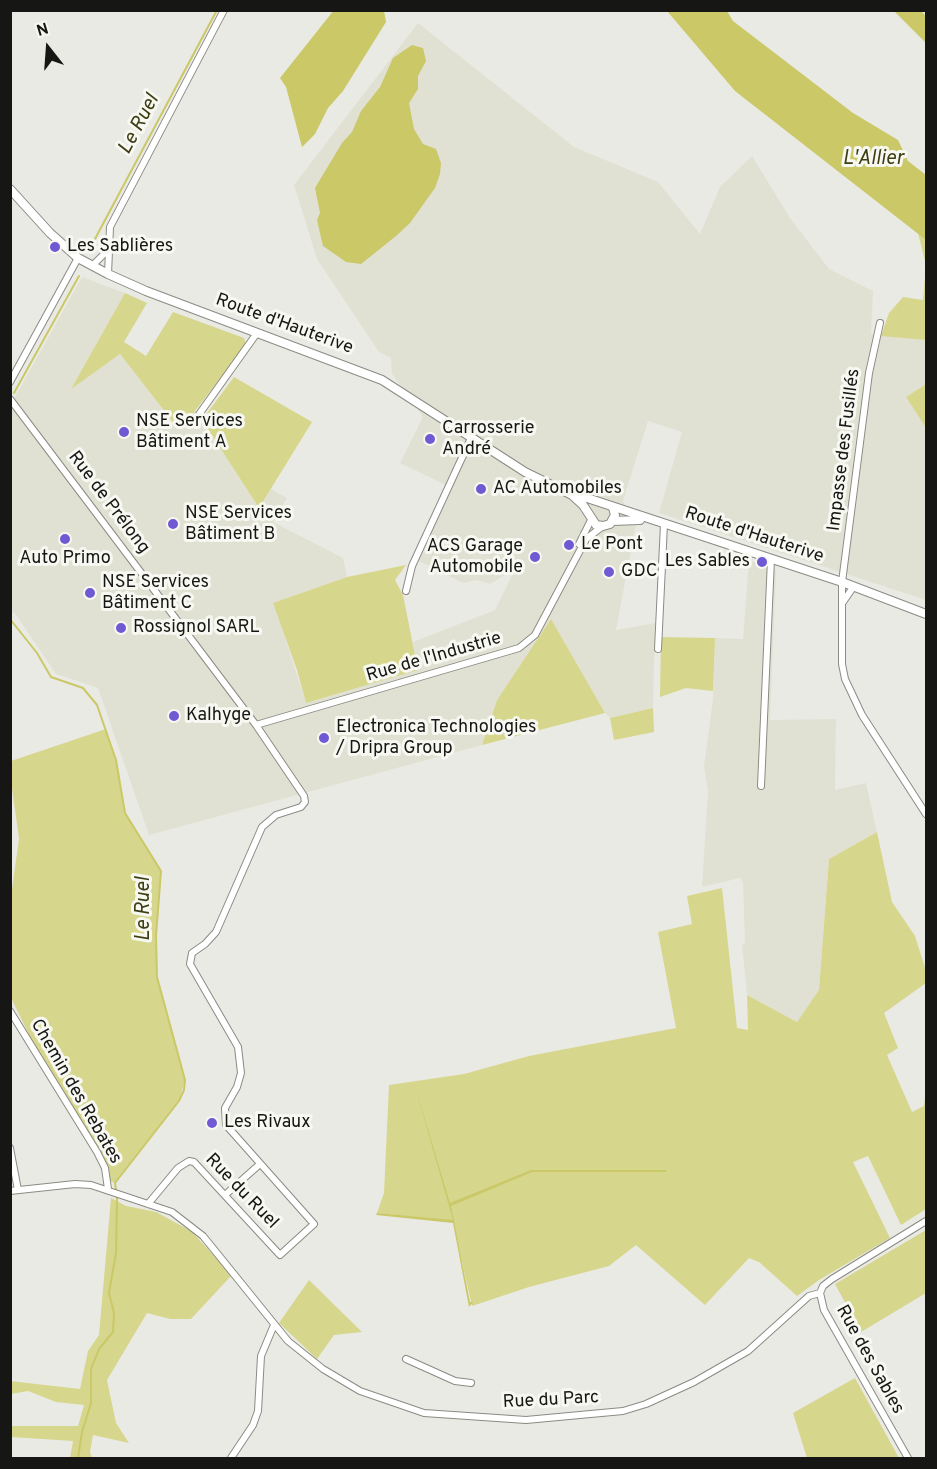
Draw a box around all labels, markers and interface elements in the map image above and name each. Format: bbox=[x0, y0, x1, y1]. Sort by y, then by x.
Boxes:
north arrow bbox=[18, 18, 78, 78]
text: N bbox=[34, 20, 51, 42]
water label: Le Ruel bbox=[114, 91, 166, 159]
water label: L'Allier bbox=[842, 148, 904, 172]
place label: Les Sablières bbox=[67, 236, 173, 258]
marker: Les Sablières bbox=[48, 240, 62, 254]
street label: Route d'Hauterive bbox=[212, 290, 356, 360]
street label: Impasse des Fusillés bbox=[824, 368, 866, 532]
place label: NSE Services Bâtiment A bbox=[136, 411, 243, 454]
place label: Carrosserie André bbox=[442, 418, 534, 460]
marker: NSE Services Bâtiment A bbox=[117, 425, 131, 439]
marker: Carrosserie André bbox=[423, 432, 437, 446]
street label: Rue de Prélong bbox=[63, 448, 153, 558]
place label: AC Automobiles bbox=[493, 478, 622, 500]
marker: AC Automobiles bbox=[474, 482, 488, 496]
place label: NSE Services Bâtiment B bbox=[185, 503, 292, 546]
street label: Route d'Hauterive bbox=[682, 503, 826, 569]
marker: NSE Services Bâtiment B bbox=[166, 517, 180, 531]
marker: Auto Primo bbox=[58, 532, 72, 546]
place label: Le Pont bbox=[581, 534, 643, 556]
place label: ACS Garage Automobile bbox=[427, 536, 523, 578]
marker: Le Pont bbox=[562, 538, 576, 552]
place label: Auto Primo bbox=[19, 548, 111, 570]
marker: ACS Garage Automobile bbox=[528, 550, 542, 564]
place label: Les Sables bbox=[665, 551, 750, 573]
marker: Les Sables bbox=[755, 555, 769, 569]
place label: GDC bbox=[621, 561, 657, 583]
marker: GDC bbox=[602, 565, 616, 579]
place label: NSE Services Bâtiment C bbox=[102, 572, 209, 614]
marker: NSE Services Bâtiment C bbox=[83, 586, 97, 600]
place label: Rossignol SARL bbox=[133, 617, 260, 639]
marker: Rossignol SARL bbox=[114, 621, 128, 635]
street label: Rue de l'Industrie bbox=[364, 628, 504, 688]
place label: Kalhyge bbox=[186, 705, 251, 727]
marker: Kalhyge bbox=[167, 709, 181, 723]
place label: Electronica Technologies / Dripra Group bbox=[336, 717, 537, 760]
marker: Electronica Technologies / Dripra Group bbox=[317, 731, 331, 745]
water label: Le Ruel bbox=[133, 877, 157, 941]
street label: Chemin des Rebates bbox=[25, 1016, 125, 1168]
place label: Les Rivaux bbox=[224, 1112, 311, 1134]
marker: Les Rivaux bbox=[205, 1116, 219, 1130]
street label: Rue du Ruel bbox=[200, 1150, 282, 1234]
street label: Rue des Sables bbox=[830, 1302, 908, 1418]
street label: Rue du Parc bbox=[502, 1388, 600, 1414]

